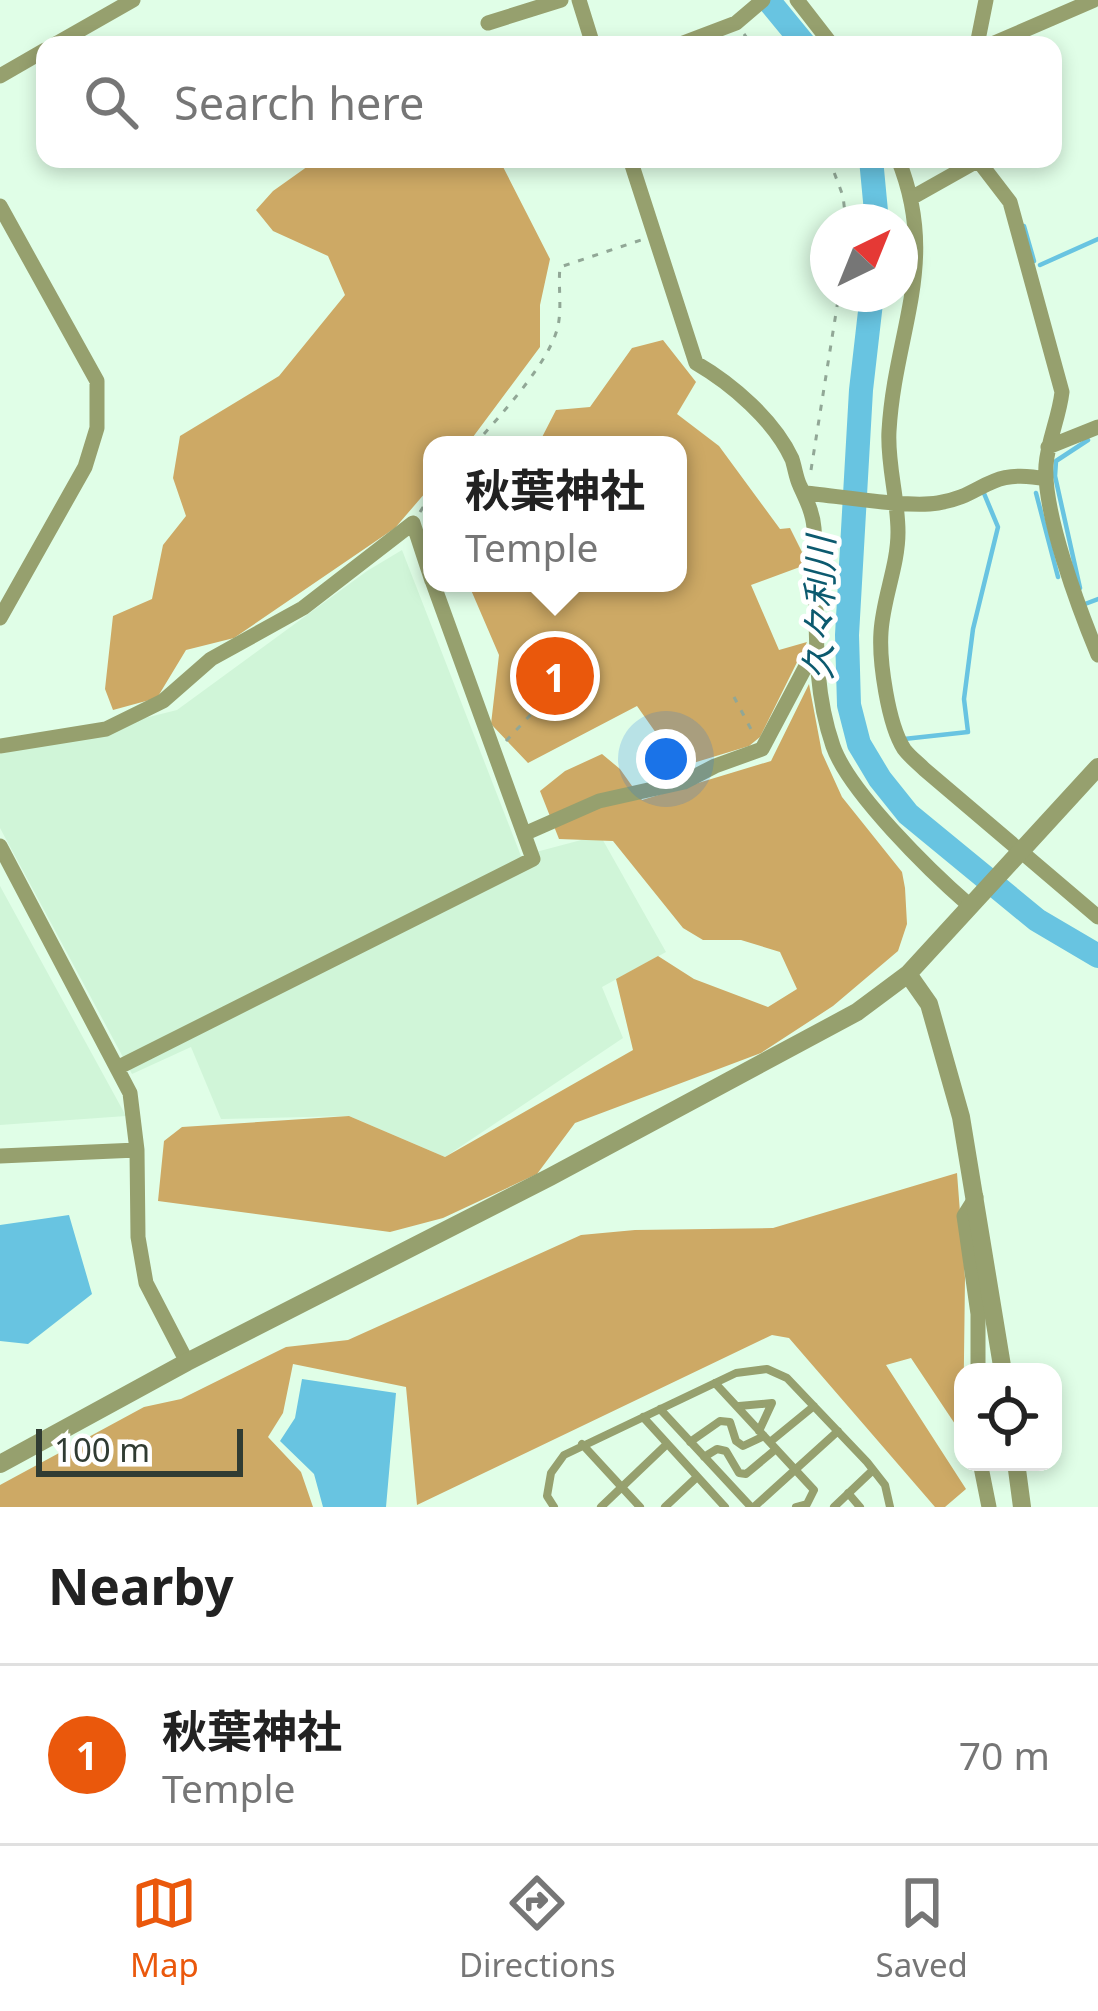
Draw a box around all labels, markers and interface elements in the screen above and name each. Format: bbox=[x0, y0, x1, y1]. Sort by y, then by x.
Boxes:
search box bbox=[36, 36, 1062, 168]
icon: search bbox=[78, 69, 144, 135]
text: Search here bbox=[174, 72, 424, 133]
north arrow bbox=[810, 204, 918, 312]
popup bbox=[423, 436, 687, 592]
text: 秋葉神社 bbox=[465, 459, 645, 520]
text: Temple bbox=[465, 520, 598, 573]
water label: 久々利川 bbox=[793, 532, 845, 680]
pin: 1 bbox=[516, 631, 594, 721]
your location bbox=[636, 729, 696, 789]
map controls bbox=[954, 1363, 1062, 1471]
button: locate bbox=[954, 1363, 1062, 1471]
scale bar bbox=[36, 1423, 243, 1476]
text: 100 m bbox=[54, 1427, 150, 1472]
text: Nearby bbox=[48, 1550, 234, 1620]
text: 秋葉神社 bbox=[162, 1700, 342, 1761]
text: 1 bbox=[76, 1728, 98, 1781]
text: 70 m bbox=[959, 1728, 1050, 1781]
text: Temple bbox=[162, 1761, 295, 1814]
tab: Map bbox=[130, 1870, 199, 1987]
tab: Directions bbox=[459, 1870, 616, 1987]
tab: Saved bbox=[876, 1870, 968, 1987]

